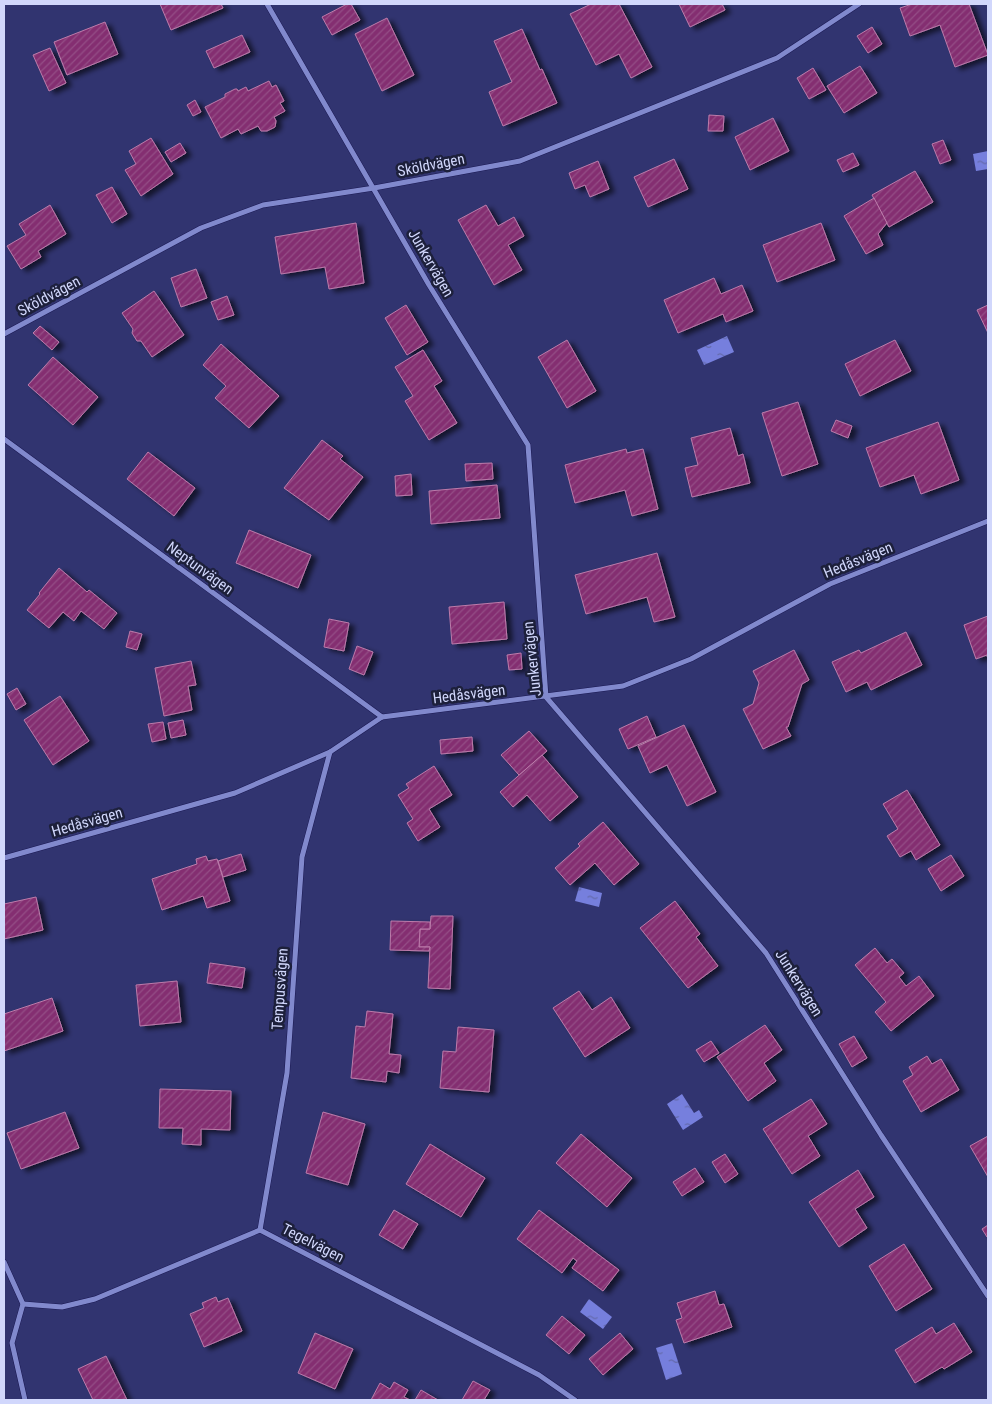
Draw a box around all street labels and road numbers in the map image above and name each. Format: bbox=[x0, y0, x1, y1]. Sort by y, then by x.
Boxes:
street label: Sköldvägen bbox=[396, 150, 466, 180]
street label: Junkervägen bbox=[404, 226, 458, 300]
street label: Sköldvägen bbox=[15, 272, 83, 320]
street label: Neptunvägen bbox=[163, 538, 237, 598]
street label: Hedåsvägen bbox=[821, 538, 895, 582]
street label: Junkervägen bbox=[519, 621, 545, 697]
street label: Hedåsvägen bbox=[432, 681, 506, 707]
street label: Hedåsvägen bbox=[49, 803, 125, 841]
street label: Junkervägen bbox=[771, 946, 827, 1020]
street label: Tempusvägen bbox=[268, 947, 292, 1031]
street label: Tegelvägen bbox=[279, 1220, 347, 1266]

